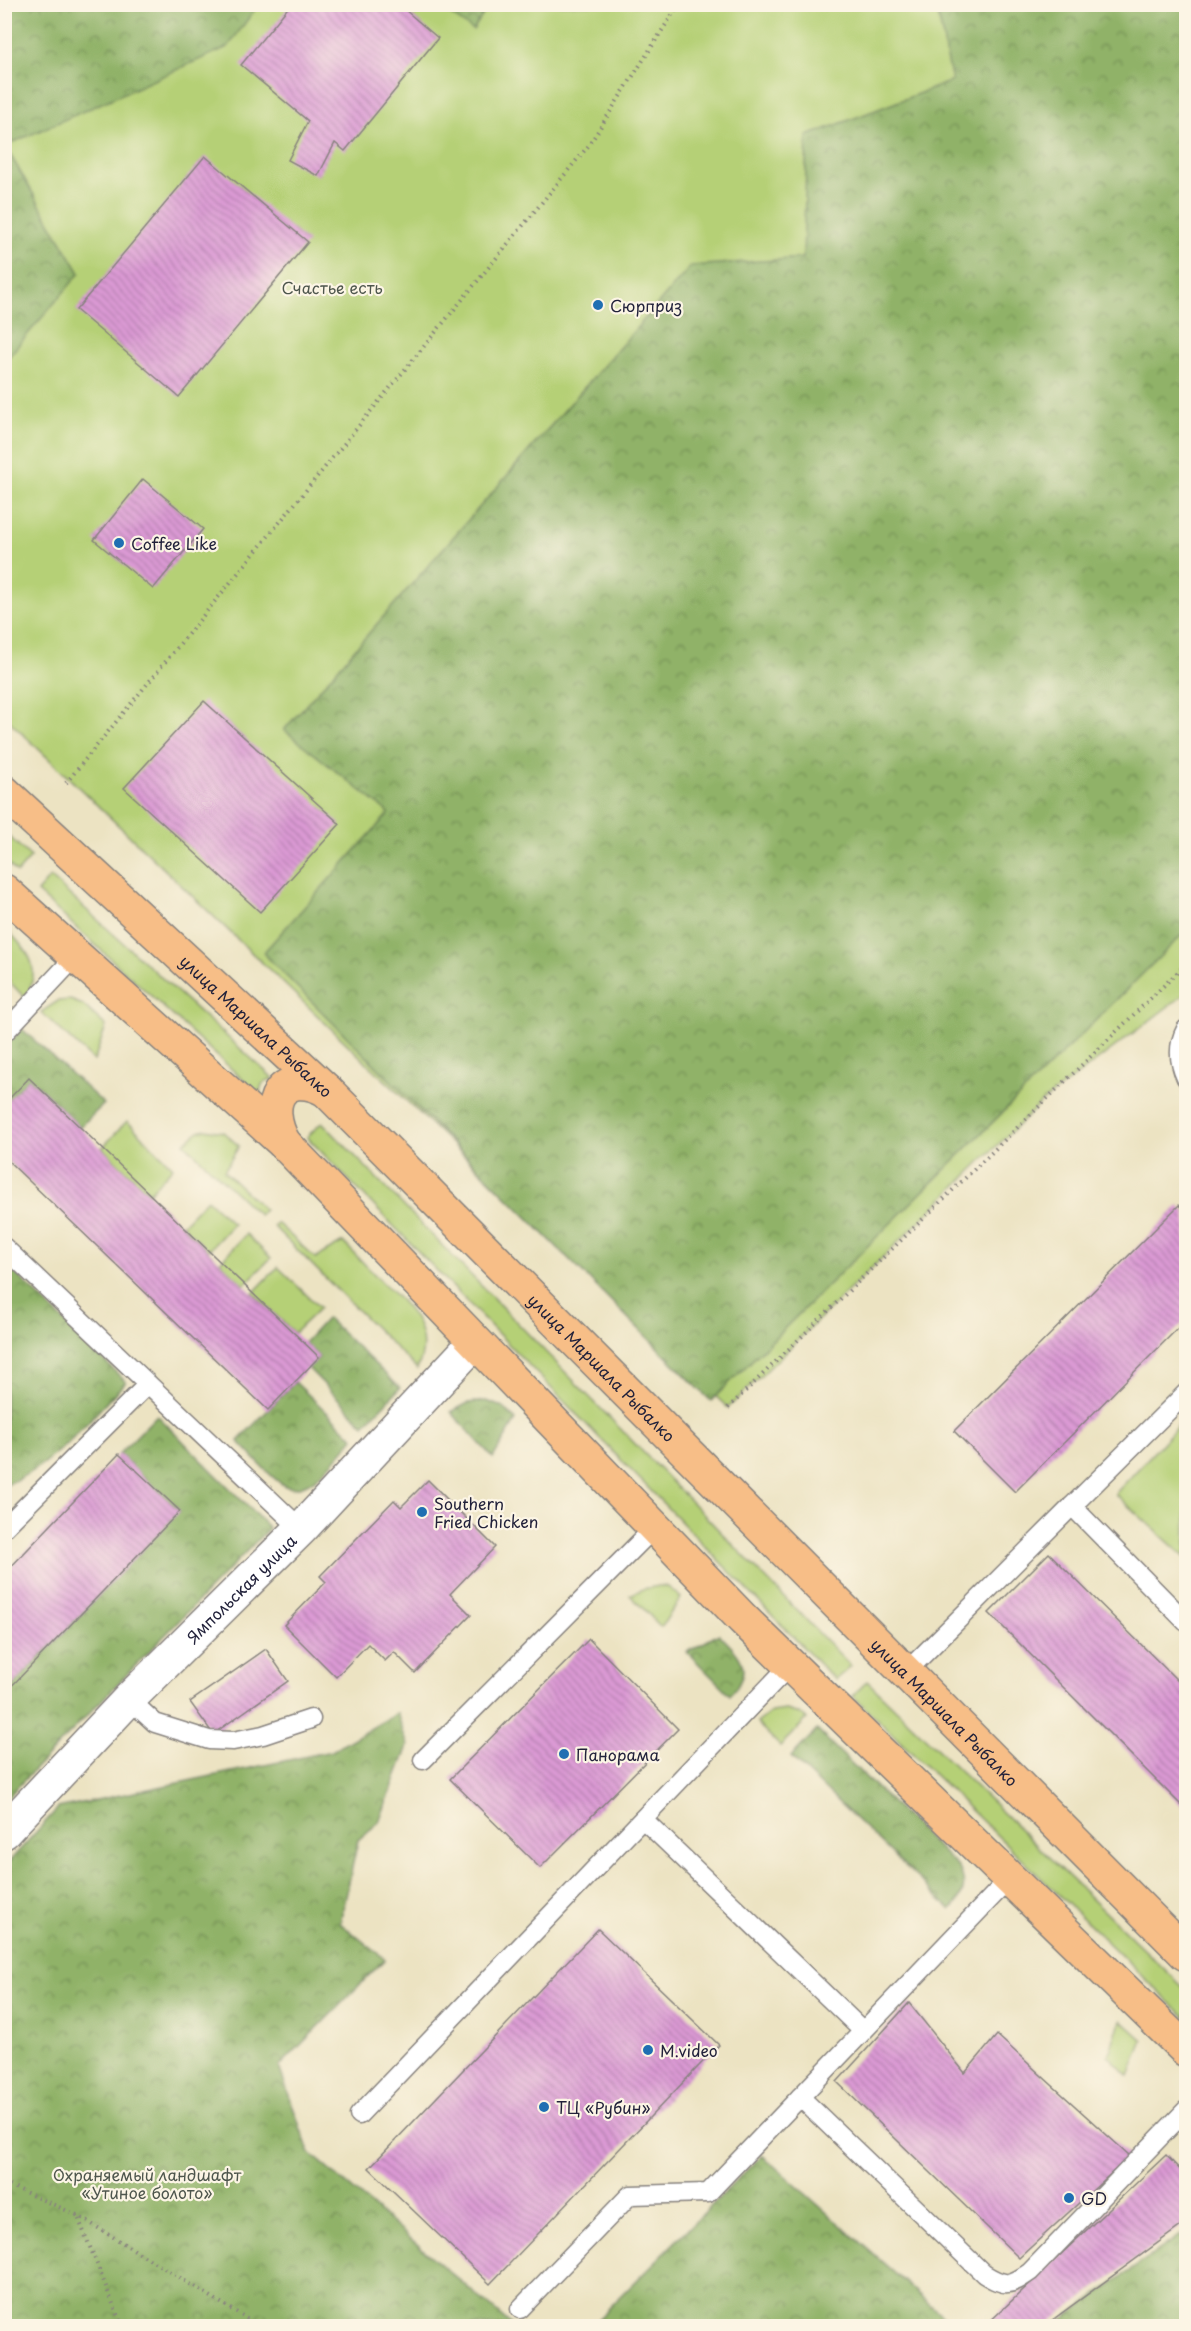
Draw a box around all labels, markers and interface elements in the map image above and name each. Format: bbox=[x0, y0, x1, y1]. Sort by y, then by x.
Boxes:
park label: Счастье есть bbox=[281, 275, 383, 299]
place label: Сюрприз bbox=[610, 293, 682, 317]
marker: Сюрприз bbox=[591, 298, 605, 312]
place label: Coffee Like bbox=[131, 531, 217, 555]
marker: Coffee Like bbox=[112, 536, 126, 550]
street label: улица Маршала Рыбалко bbox=[175, 949, 338, 1102]
street label: улица Маршала Рыбалко bbox=[523, 1288, 681, 1447]
place label: Southern Fried Chicken bbox=[434, 1491, 538, 1533]
marker: Southern Fried Chicken bbox=[415, 1505, 429, 1519]
street label: Ямпольская улица bbox=[181, 1528, 301, 1648]
street label: улица Маршала Рыбалко bbox=[866, 1632, 1024, 1791]
place label: Панорама bbox=[576, 1742, 660, 1766]
marker: Панорама bbox=[557, 1747, 571, 1761]
place label: M.video bbox=[660, 2038, 718, 2062]
marker: M.video bbox=[641, 2043, 655, 2057]
place label: ТЦ «Рубин» bbox=[556, 2095, 651, 2119]
marker: ТЦ «Рубин» bbox=[537, 2100, 551, 2114]
park label: Охраняемый ландшафт «Утиное болото» bbox=[53, 2162, 242, 2204]
place label: GD bbox=[1081, 2186, 1107, 2210]
marker: GD bbox=[1062, 2191, 1076, 2205]

